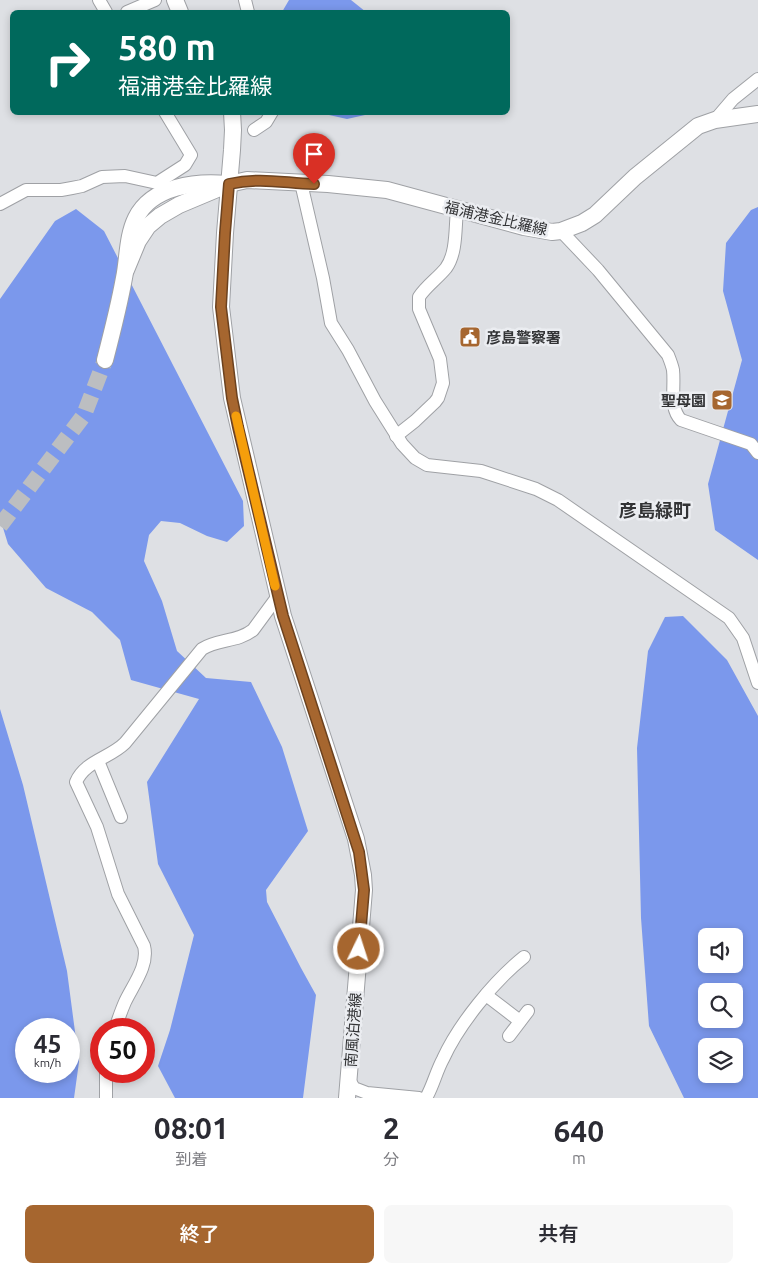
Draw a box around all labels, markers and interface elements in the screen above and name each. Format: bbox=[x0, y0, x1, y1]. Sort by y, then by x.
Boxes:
text: 580 m bbox=[118, 27, 216, 67]
icon: right bbox=[35, 30, 100, 95]
text: 福浦港金比羅線 bbox=[118, 73, 272, 98]
pin bbox=[293, 133, 335, 184]
icon: arrive bbox=[300, 140, 328, 168]
street label: 福浦港金比羅線 bbox=[443, 198, 549, 238]
public building icon: 彦島警察署 bbox=[458, 325, 482, 349]
place label: 彦島警察署 bbox=[486, 329, 561, 346]
school or university icon: 聖母園 bbox=[710, 388, 734, 412]
place label: 聖母園 bbox=[661, 392, 706, 409]
district label: 彦島緑町 bbox=[619, 500, 691, 520]
position arrow bbox=[332, 922, 384, 974]
map controls bbox=[698, 928, 743, 1083]
button: sound bbox=[698, 928, 743, 973]
button: search bbox=[698, 983, 743, 1028]
street label: 南風泊港線 bbox=[342, 992, 364, 1068]
speed limit sign: 50 bbox=[90, 1018, 155, 1083]
text: 45 bbox=[33, 1030, 62, 1058]
button: layers bbox=[698, 1038, 743, 1083]
text: km/h bbox=[34, 1056, 61, 1069]
text: 08:01 bbox=[154, 1111, 229, 1145]
text: 2 bbox=[383, 1111, 400, 1145]
text: 640 bbox=[553, 1114, 604, 1148]
text: m bbox=[572, 1149, 586, 1167]
text: 到着 bbox=[175, 1150, 207, 1168]
text: 分 bbox=[383, 1150, 399, 1168]
button: 終了 bbox=[25, 1205, 374, 1263]
button: 共有 bbox=[384, 1205, 733, 1263]

